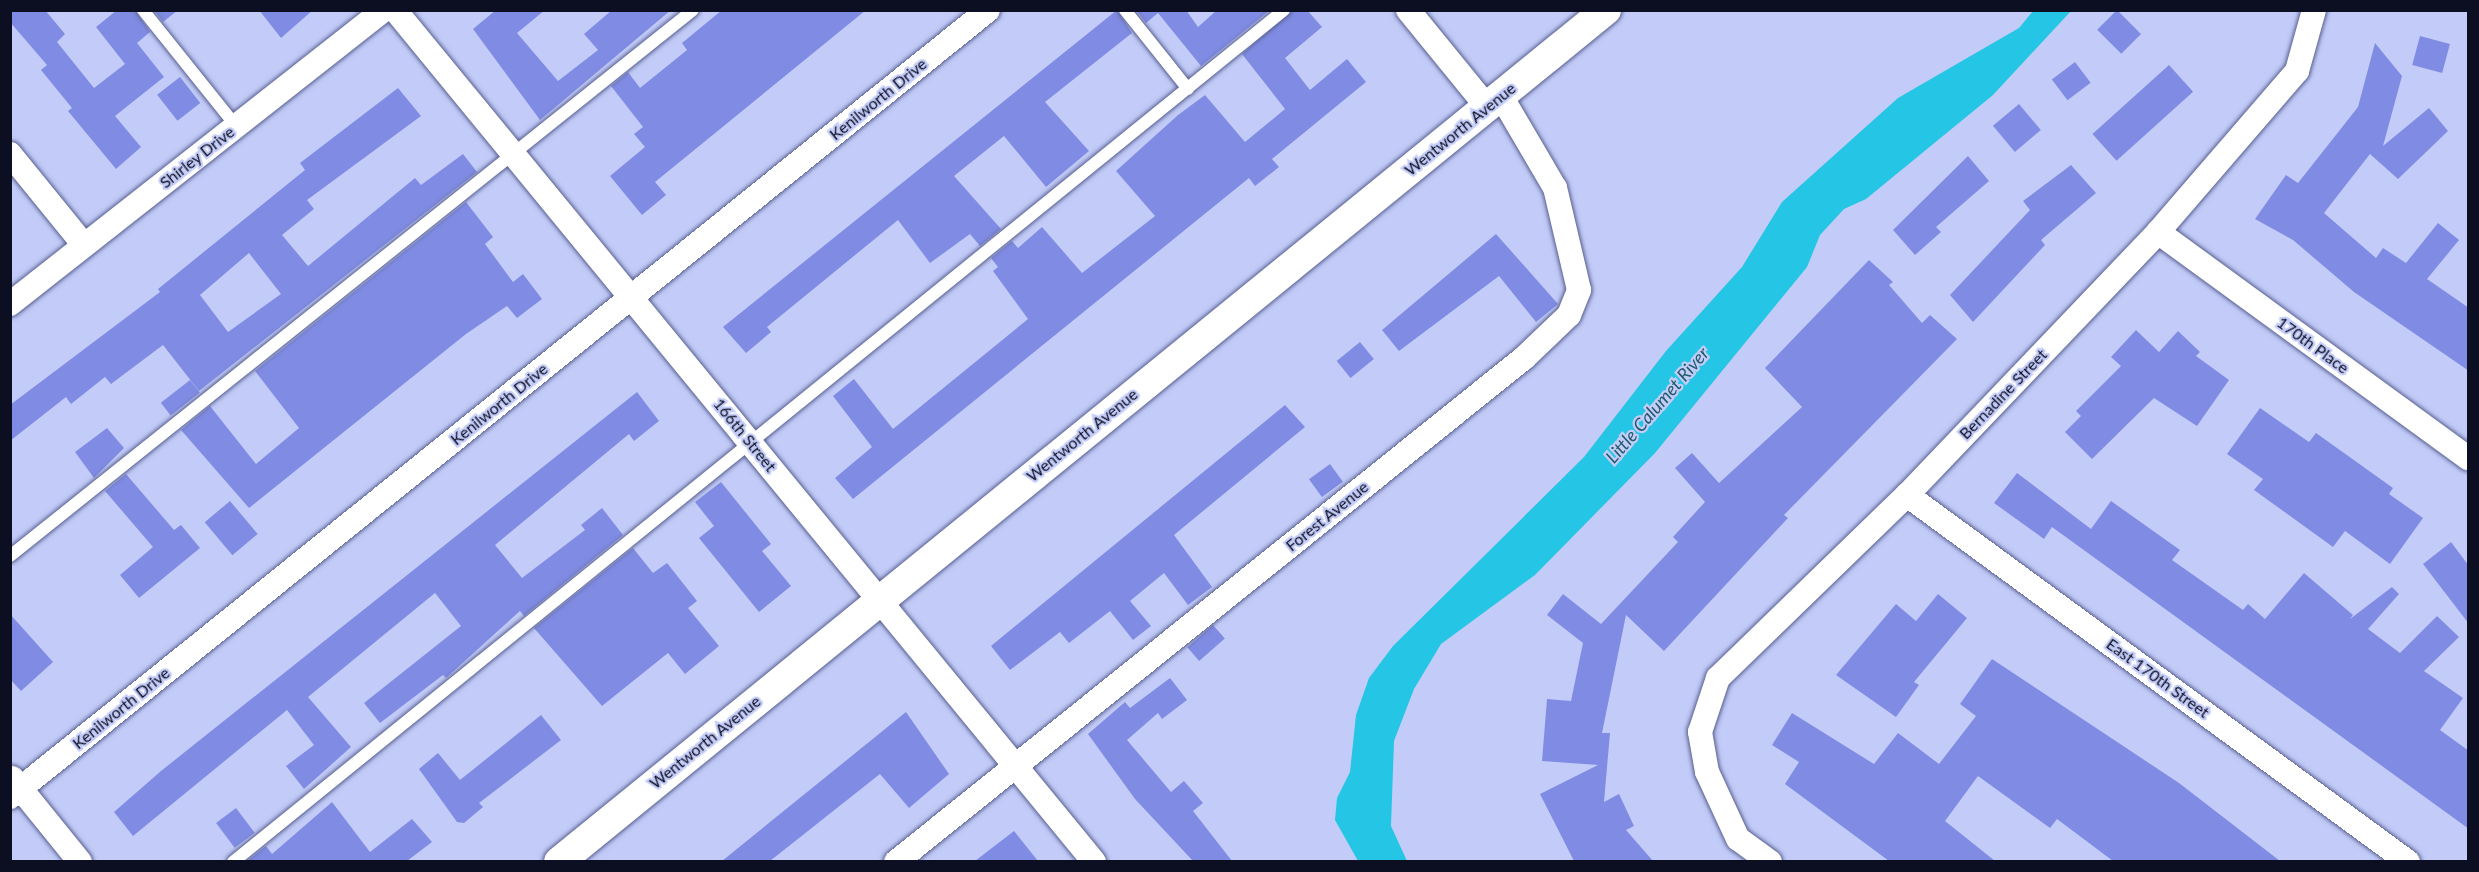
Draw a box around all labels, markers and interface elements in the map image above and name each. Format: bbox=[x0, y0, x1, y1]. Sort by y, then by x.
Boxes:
street label: Kenilworth Drive bbox=[826, 54, 930, 144]
street label: Wentworth Avenue bbox=[1400, 78, 1520, 180]
street label: Shirley Drive bbox=[156, 122, 238, 192]
street label: 170th Place bbox=[2273, 313, 2353, 377]
water label: Little Calumet River bbox=[1601, 343, 1713, 467]
street label: Bernadine Street bbox=[1955, 345, 2051, 443]
street label: Kenilworth Drive bbox=[447, 359, 551, 449]
street label: Wentworth Avenue bbox=[1022, 384, 1142, 486]
street label: 166th Street bbox=[710, 394, 780, 476]
street label: Forest Avenue bbox=[1282, 477, 1372, 555]
street label: East 170th Street bbox=[2103, 634, 2213, 722]
street label: Kenilworth Drive bbox=[69, 663, 173, 753]
street label: Wentworth Avenue bbox=[645, 691, 765, 793]

